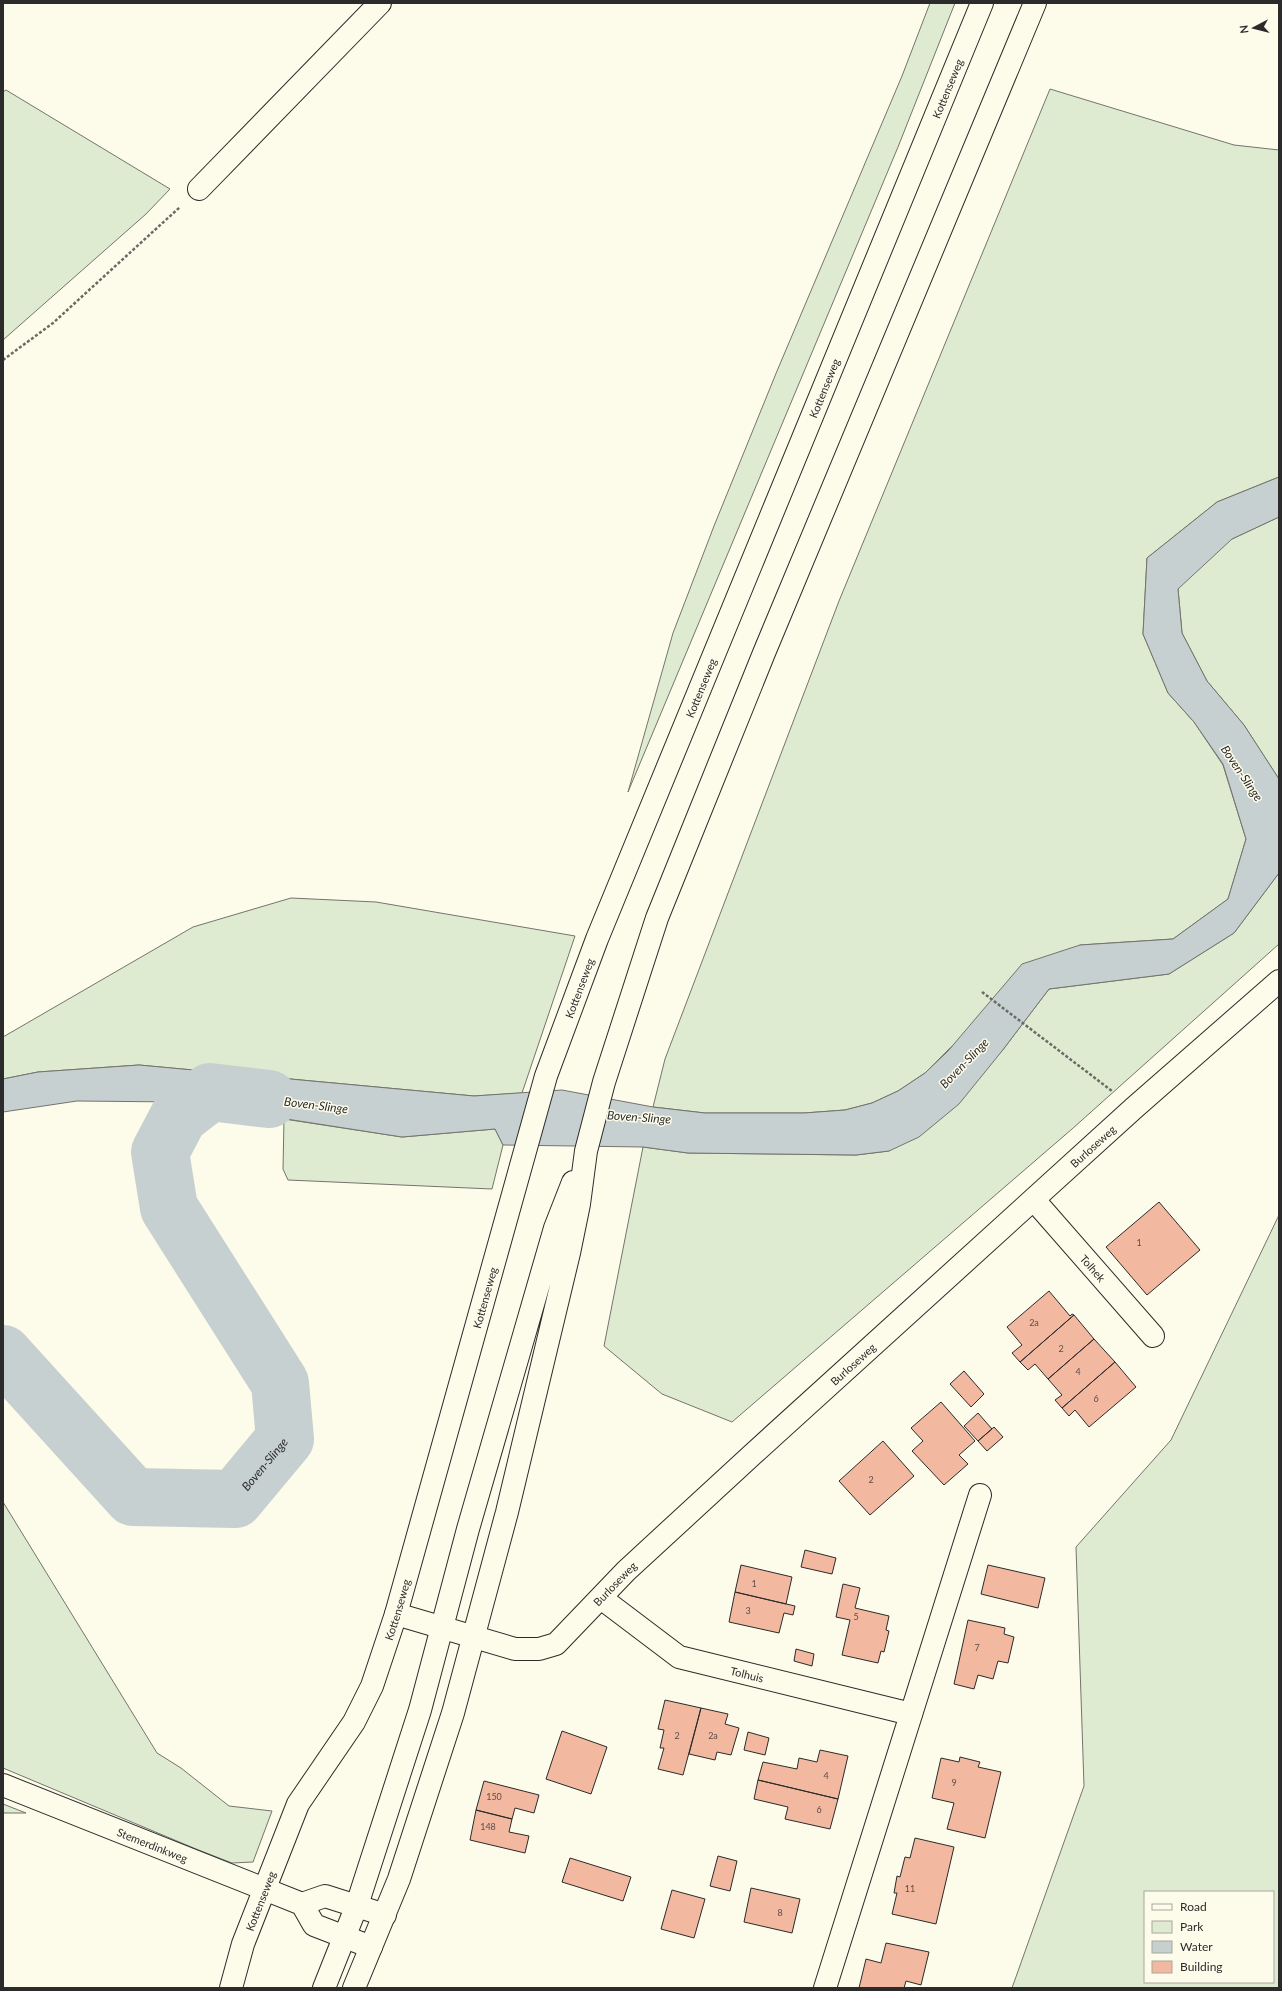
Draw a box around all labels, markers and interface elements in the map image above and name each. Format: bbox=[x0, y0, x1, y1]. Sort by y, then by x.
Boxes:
north arrow bbox=[1234, 8, 1274, 48]
text: N bbox=[1237, 24, 1251, 34]
street label: Kottenseweg bbox=[929, 56, 965, 120]
street label: Kottenseweg bbox=[806, 356, 842, 420]
street label: Kottenseweg bbox=[682, 656, 719, 719]
water label: Boven-Slinge bbox=[1218, 742, 1266, 804]
street label: Kottenseweg bbox=[562, 956, 596, 1020]
water label: Boven-Slinge bbox=[936, 1034, 992, 1091]
water label: Boven-Slinge bbox=[283, 1094, 349, 1116]
water label: Boven-Slinge bbox=[606, 1107, 672, 1127]
street label: Burloseweg bbox=[1067, 1122, 1118, 1170]
house number: 1 bbox=[1136, 1237, 1142, 1248]
street label: Tolhek bbox=[1078, 1252, 1109, 1284]
street label: Kottenseweg bbox=[469, 1265, 499, 1330]
house number: 2a bbox=[1029, 1317, 1039, 1328]
street label: Burloseweg bbox=[827, 1340, 878, 1387]
house number: 2 bbox=[1058, 1343, 1064, 1354]
house number: 4 bbox=[1075, 1366, 1081, 1377]
house number: 6 bbox=[1093, 1393, 1099, 1404]
water label: Boven-Slinge bbox=[238, 1434, 291, 1493]
house number: 2 bbox=[868, 1474, 874, 1485]
street label: Burloseweg bbox=[590, 1558, 639, 1608]
street label: Kottenseweg bbox=[381, 1577, 412, 1642]
house number: 1 bbox=[751, 1578, 757, 1589]
house number: 3 bbox=[745, 1605, 751, 1616]
house number: 5 bbox=[853, 1611, 859, 1622]
house number: 7 bbox=[974, 1642, 980, 1653]
street label: Tolhuis bbox=[729, 1663, 765, 1684]
house number: 2 bbox=[674, 1730, 680, 1741]
house number: 2a bbox=[708, 1730, 718, 1741]
house number: 4 bbox=[823, 1770, 829, 1781]
house number: 9 bbox=[951, 1777, 957, 1788]
house number: 150 bbox=[486, 1791, 502, 1802]
house number: 6 bbox=[816, 1804, 822, 1815]
house number: 148 bbox=[480, 1821, 496, 1832]
street label: Stemerdinkweg bbox=[115, 1825, 190, 1865]
street label: Kottenseweg bbox=[242, 1869, 278, 1933]
house number: 11 bbox=[905, 1883, 915, 1894]
legend bbox=[1144, 1891, 1274, 1983]
text: Road bbox=[1180, 1899, 1207, 1914]
house number: 8 bbox=[777, 1907, 783, 1918]
text: Park bbox=[1180, 1919, 1204, 1934]
text: Water bbox=[1180, 1939, 1213, 1954]
text: Building bbox=[1180, 1959, 1223, 1974]

